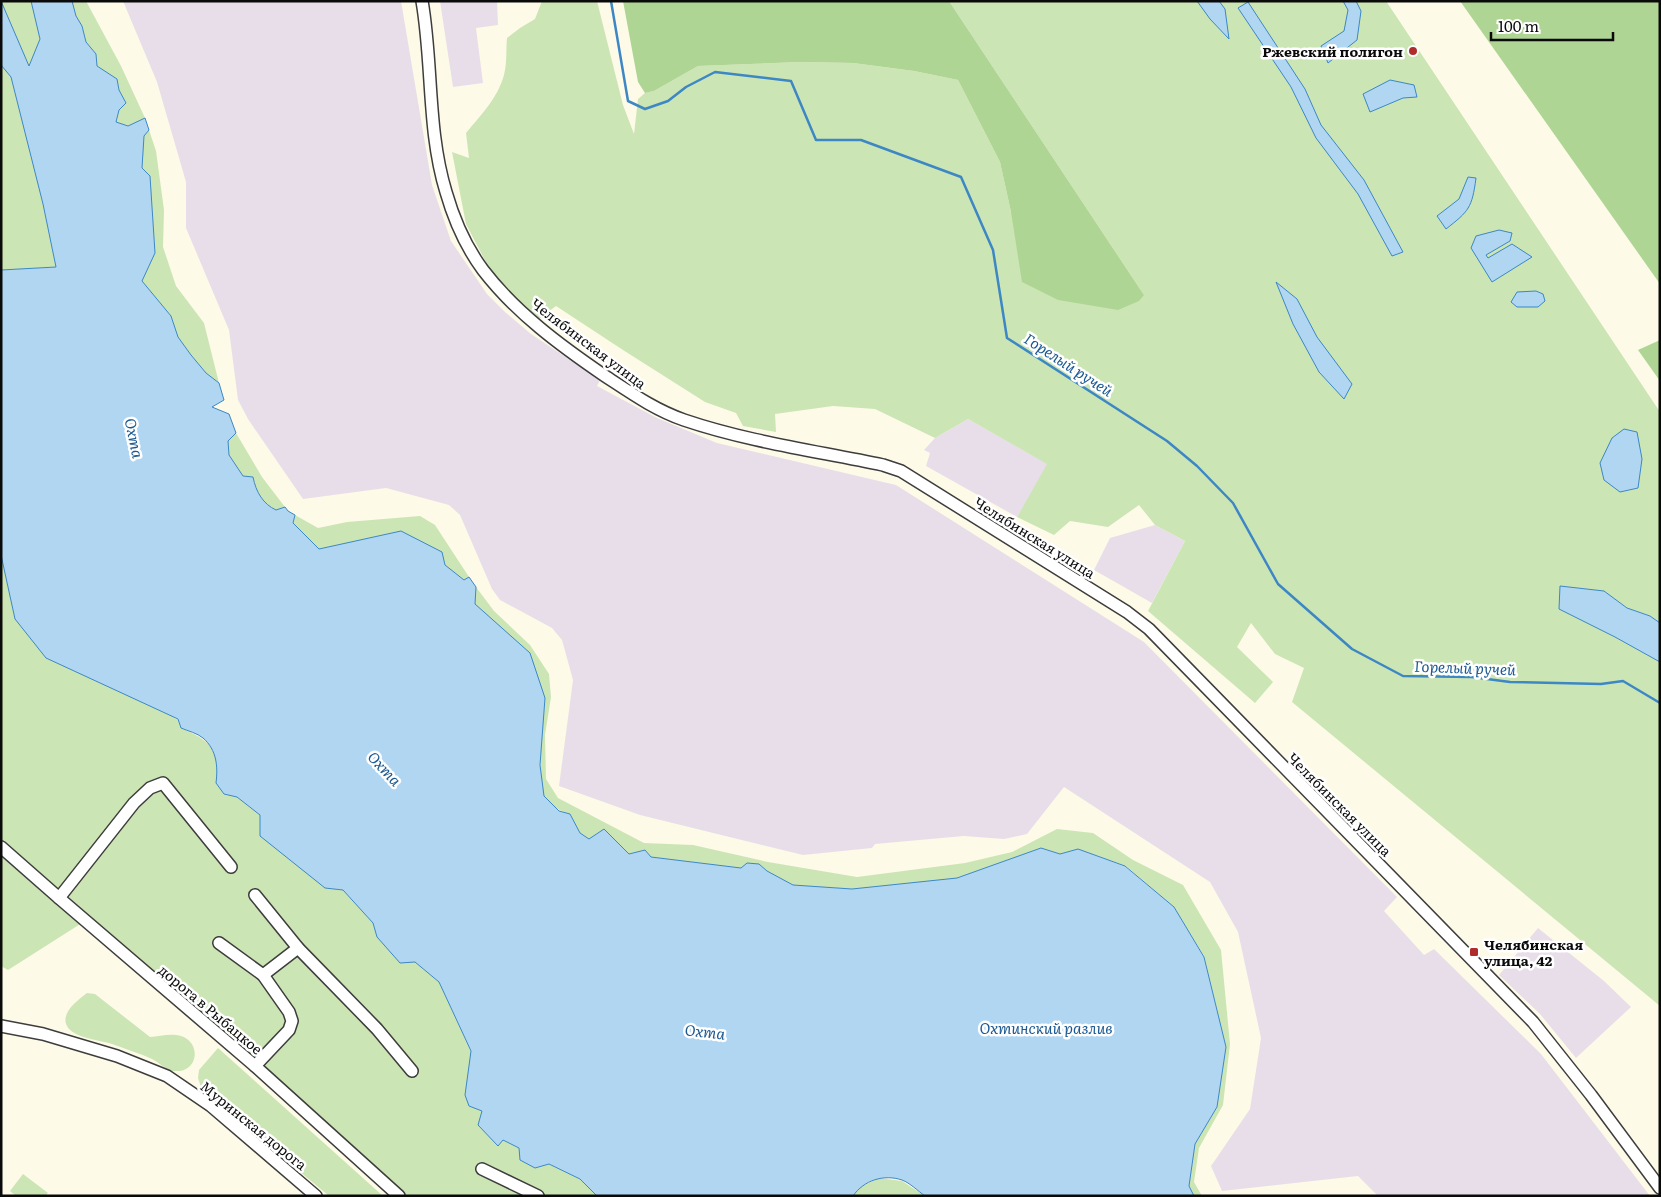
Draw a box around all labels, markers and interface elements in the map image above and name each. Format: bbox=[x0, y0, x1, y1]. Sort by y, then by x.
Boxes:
scale bar bbox=[1491, 10, 1614, 42]
text: 100 m bbox=[1498, 14, 1539, 37]
place label: Ржевский полигон bbox=[1262, 41, 1403, 61]
marker: Ржевский полигон bbox=[1407, 45, 1419, 57]
street label: Челябинская улица bbox=[527, 293, 651, 393]
water label: Горелый ручей bbox=[1020, 327, 1118, 401]
water label: Охта bbox=[120, 416, 151, 461]
street label: Челябинская улица bbox=[971, 492, 1100, 583]
water label: Горелый ручей bbox=[1414, 654, 1516, 680]
water label: Охта bbox=[363, 745, 407, 791]
street label: Челябинская улица bbox=[1284, 748, 1397, 861]
place label: Челябинская улица, 42 bbox=[1484, 934, 1583, 970]
marker: Челябинская улица, 42 bbox=[1468, 946, 1480, 958]
street label: дорога в Рыбацкое bbox=[155, 960, 267, 1058]
water label: Охтинский разлив bbox=[980, 1016, 1112, 1039]
water label: Охта bbox=[684, 1017, 727, 1045]
street label: Муринская дорога bbox=[197, 1076, 312, 1174]

